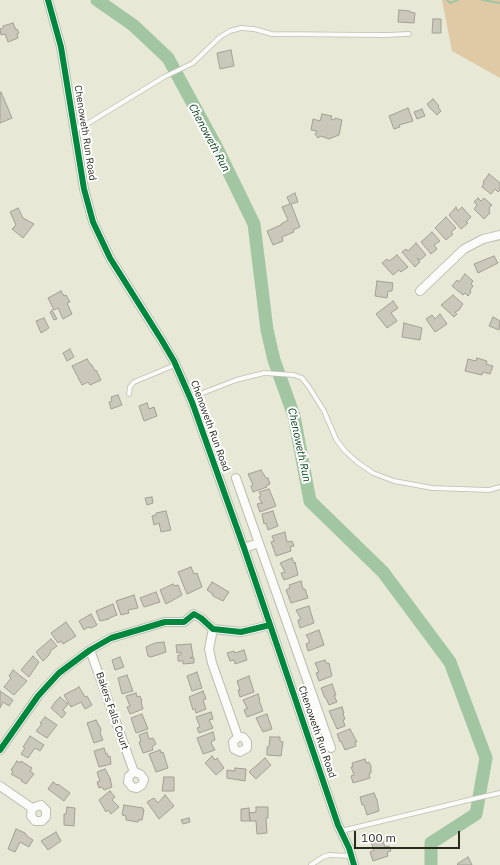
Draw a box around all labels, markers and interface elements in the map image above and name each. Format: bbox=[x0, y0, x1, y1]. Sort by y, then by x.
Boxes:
street label: Chenoweth Run Road bbox=[72, 84, 98, 182]
water label: Chenoweth Run bbox=[185, 102, 233, 174]
street label: Chenoweth Run Road bbox=[188, 379, 232, 473]
water label: Chenoweth Run bbox=[285, 407, 313, 483]
street label: Bakers Falls Court bbox=[93, 671, 131, 751]
street label: Chenoweth Run Road bbox=[296, 684, 338, 780]
scale bar bbox=[356, 823, 462, 849]
text: 100 m bbox=[361, 830, 396, 845]

